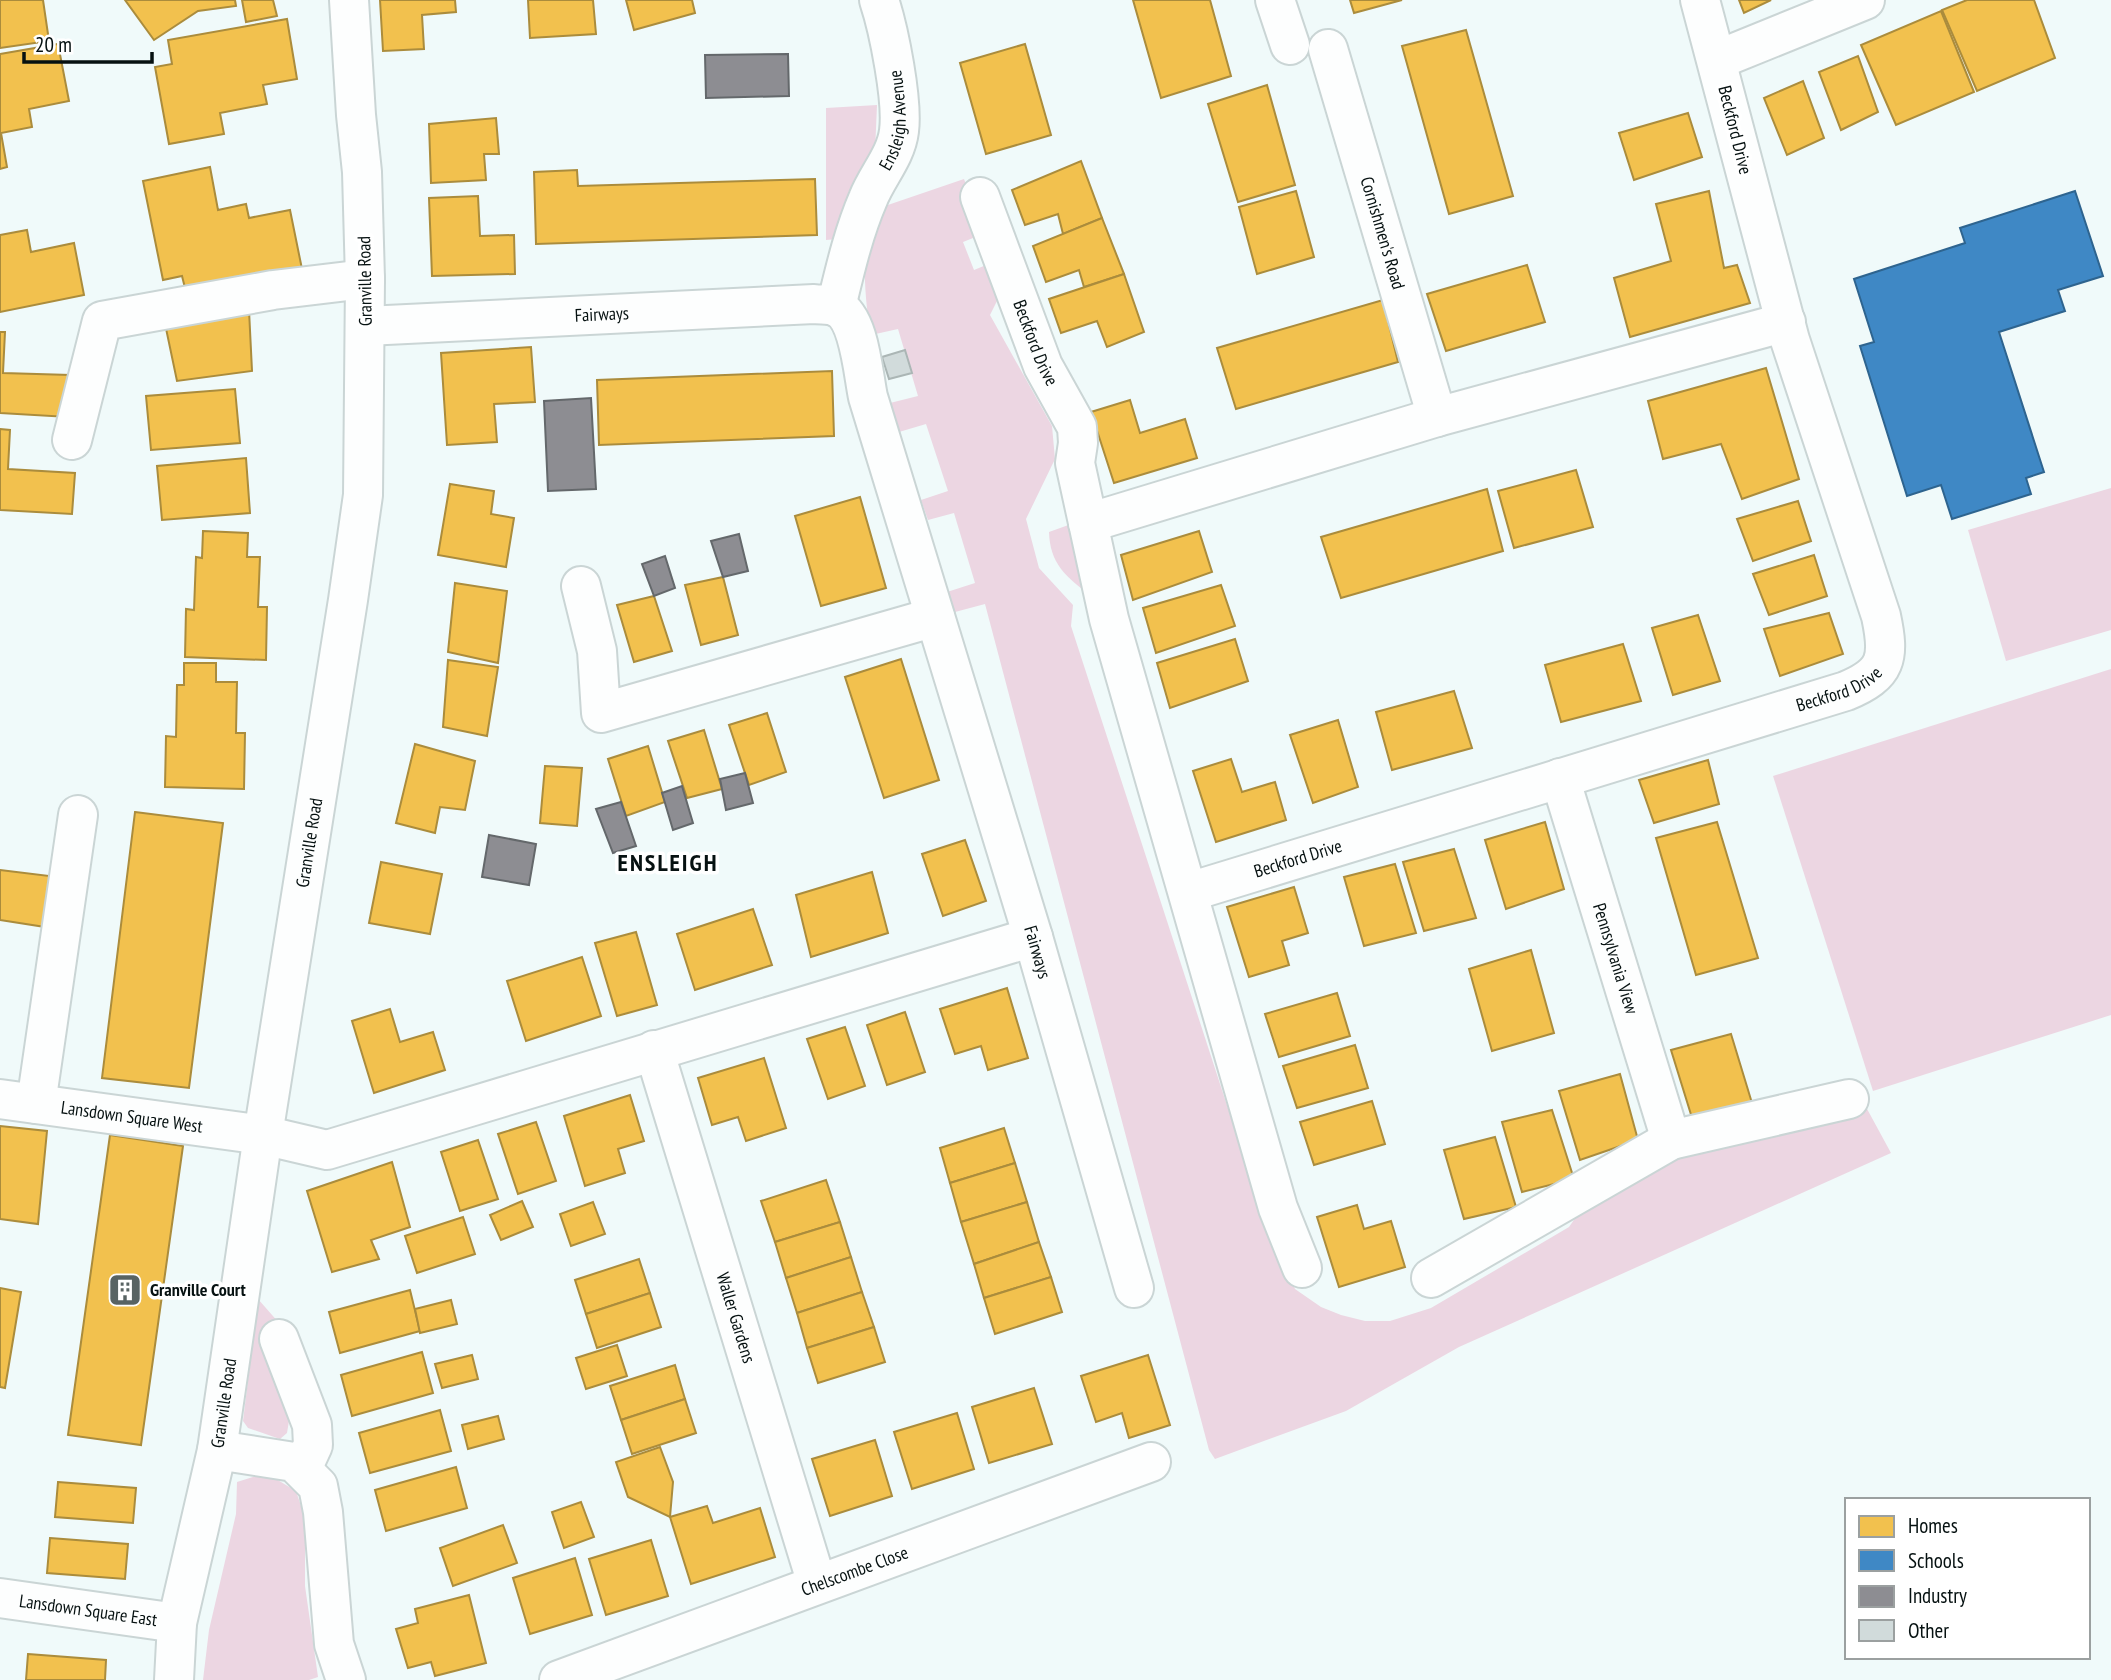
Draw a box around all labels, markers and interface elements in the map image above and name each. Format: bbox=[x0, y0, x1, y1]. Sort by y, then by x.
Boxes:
scale bar bbox=[24, 21, 152, 65]
text: 20 m bbox=[35, 31, 72, 58]
street label: Ensleigh Avenue bbox=[874, 69, 911, 174]
street label: Beckford Drive bbox=[1713, 83, 1758, 177]
street label: Cornishmen's Road bbox=[1355, 174, 1411, 292]
street label: Granville Road bbox=[352, 236, 377, 326]
street label: Beckford Drive bbox=[1008, 296, 1064, 390]
street label: Fairways bbox=[574, 301, 629, 327]
street label: Beckford Drive bbox=[1793, 662, 1887, 717]
street label: Granville Road bbox=[291, 796, 327, 889]
street label: Beckford Drive bbox=[1251, 834, 1345, 882]
district label: ENSLEIGH bbox=[618, 847, 718, 878]
street label: Pennsylvania View bbox=[1588, 900, 1644, 1017]
street label: Fairways bbox=[1019, 923, 1056, 981]
street label: Lansdown Square West bbox=[60, 1095, 204, 1138]
street label: Waller Gardens bbox=[712, 1270, 761, 1366]
building icon: Granville Court bbox=[106, 1271, 144, 1309]
place label: Granville Court bbox=[150, 1278, 246, 1301]
street label: Granville Road bbox=[205, 1357, 241, 1449]
legend bbox=[1845, 1498, 2090, 1659]
text: Homes bbox=[1908, 1512, 1958, 1539]
street label: Chelscombe Close bbox=[798, 1540, 911, 1601]
text: Schools bbox=[1908, 1547, 1964, 1574]
text: Industry bbox=[1908, 1582, 1967, 1609]
street label: Lansdown Square East bbox=[18, 1589, 159, 1631]
text: Other bbox=[1908, 1617, 1949, 1644]

